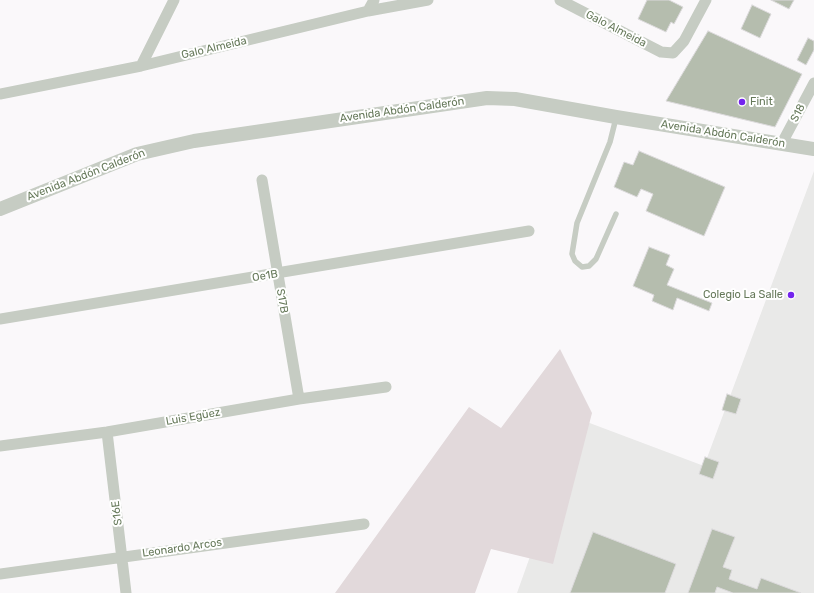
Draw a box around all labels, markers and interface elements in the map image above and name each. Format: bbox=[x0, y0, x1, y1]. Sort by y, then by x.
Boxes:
street label: Galo Almeida bbox=[583, 8, 649, 50]
street label: Galo Almeida bbox=[180, 34, 248, 62]
street label: Avenida Abdón Calderón bbox=[339, 95, 465, 125]
place label: Finit bbox=[750, 95, 773, 109]
marker: Finit bbox=[737, 97, 747, 107]
street label: S18 bbox=[788, 102, 808, 124]
street label: Avenida Abdón Calderón bbox=[660, 118, 786, 150]
street label: Avenida Abdón Calderón bbox=[25, 146, 147, 204]
street label: Oe1B bbox=[251, 267, 279, 285]
street label: S17B bbox=[273, 288, 291, 314]
place label: Colegio La Salle bbox=[703, 288, 783, 302]
marker: Colegio La Salle bbox=[786, 290, 796, 300]
street label: Luis Egüez bbox=[165, 406, 221, 428]
street label: S16E bbox=[109, 500, 125, 526]
street label: Leonardo Arcos bbox=[141, 536, 223, 560]

